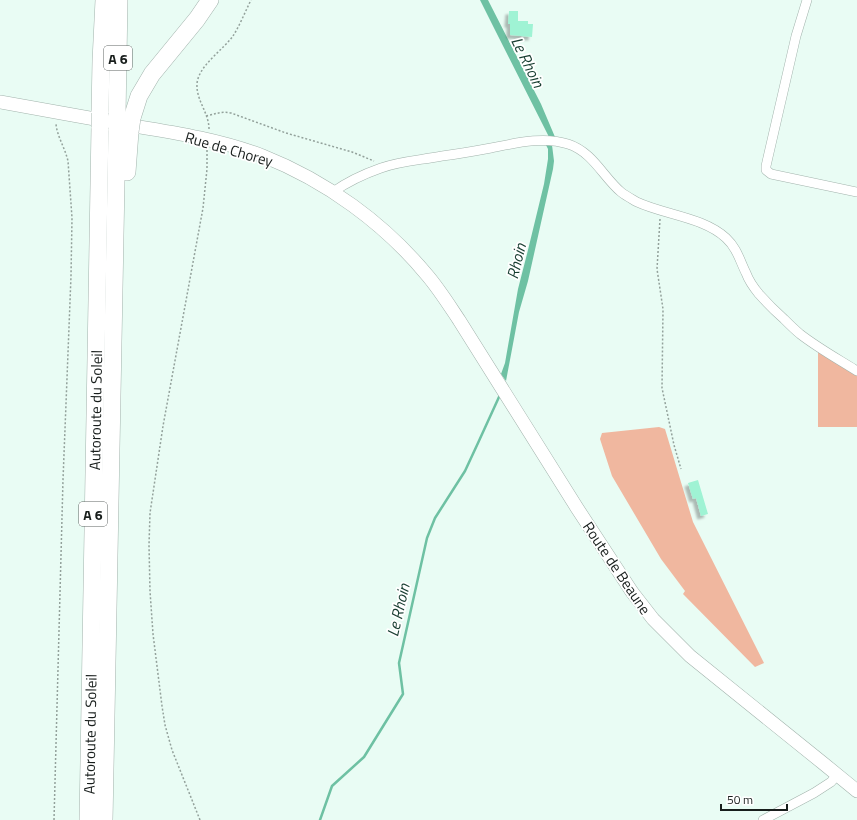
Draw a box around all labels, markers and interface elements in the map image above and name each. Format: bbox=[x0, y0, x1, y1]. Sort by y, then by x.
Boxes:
water label: Le Rhoin bbox=[505, 33, 551, 92]
road number: A 6 bbox=[104, 46, 132, 70]
street label: Rue de Chorey bbox=[182, 125, 276, 173]
water label: Rhoin bbox=[500, 240, 532, 281]
street label: Autoroute du Soleil bbox=[83, 350, 108, 470]
road number: A 6 bbox=[79, 502, 107, 526]
street label: Route de Beaune bbox=[577, 517, 657, 619]
water label: Le Rhoin bbox=[380, 580, 416, 639]
street label: Autoroute du Soleil bbox=[77, 674, 102, 794]
scale bar bbox=[721, 786, 787, 812]
text: 50 m bbox=[727, 790, 753, 809]

